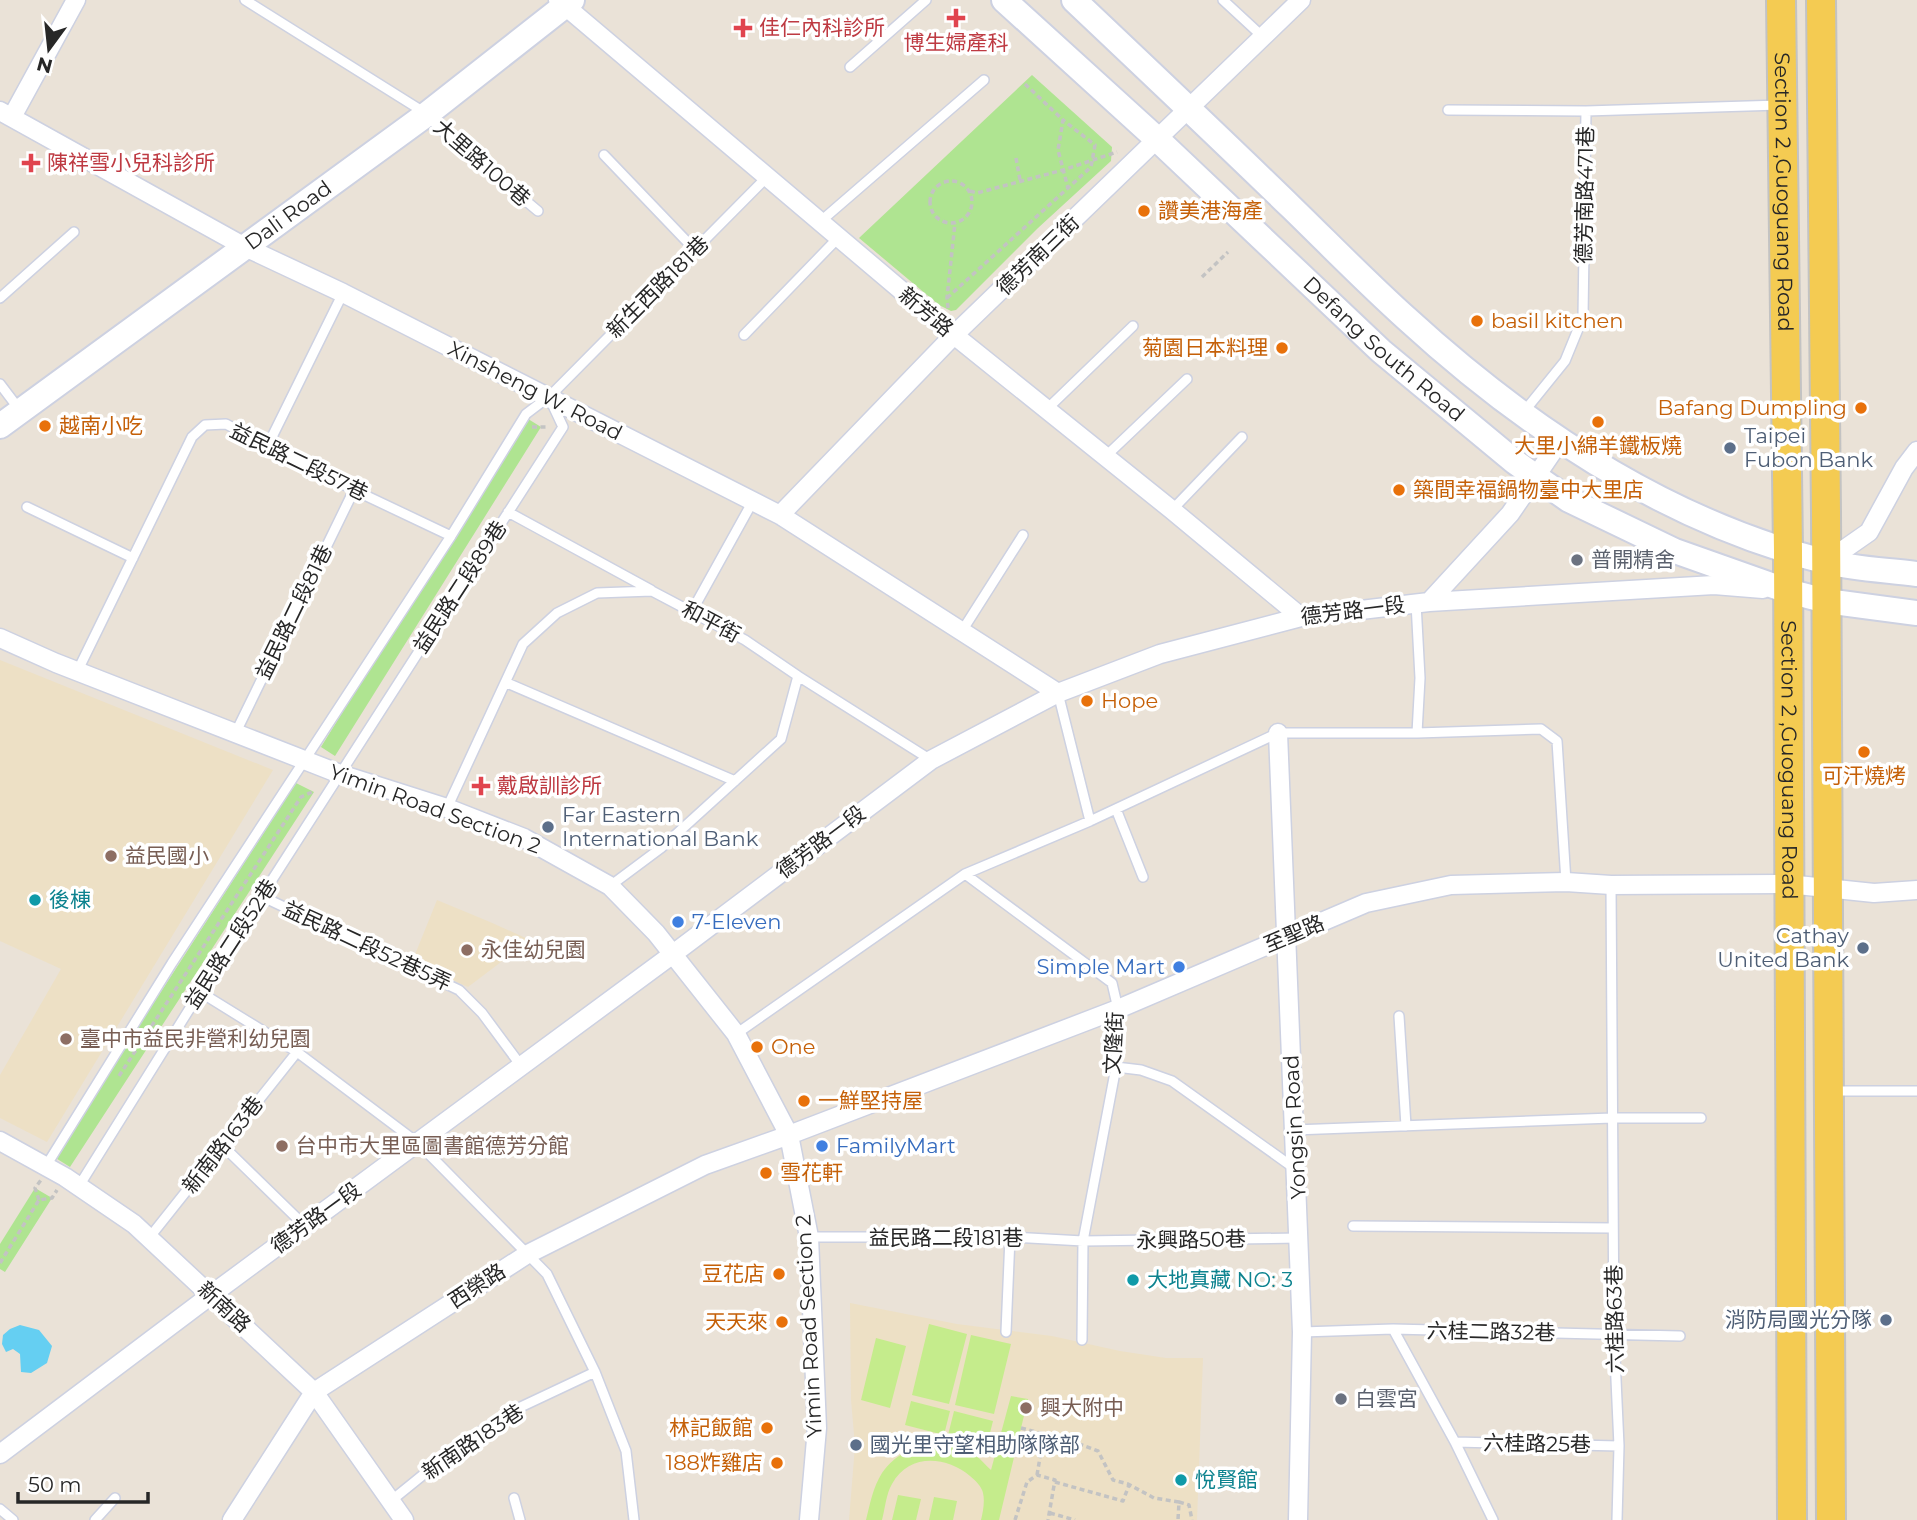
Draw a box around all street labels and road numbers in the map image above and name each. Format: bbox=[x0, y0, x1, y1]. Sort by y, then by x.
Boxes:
street label: Section 2 ,Guoguang Road bbox=[1770, 52, 1798, 332]
street label: 大里路100巷 bbox=[429, 114, 536, 211]
street label: 德芳南路471巷 bbox=[1571, 126, 1598, 264]
street label: Dali Road bbox=[240, 175, 336, 255]
street label: 德芳南三街 bbox=[991, 209, 1084, 300]
street label: 新生西路181巷 bbox=[602, 231, 714, 343]
street label: Defang South Road bbox=[1298, 271, 1470, 427]
street label: 新芳路 bbox=[894, 282, 958, 341]
street label: Xinsheng W. Road bbox=[444, 336, 627, 445]
street label: 益民路二段57巷 bbox=[226, 417, 372, 506]
street label: 益民路二段89巷 bbox=[408, 516, 512, 657]
street label: 益民路二段81巷 bbox=[250, 540, 337, 683]
street label: 德芳路一段 bbox=[1299, 592, 1407, 629]
street label: 和平街 bbox=[678, 596, 745, 647]
street label: Section 2 ,Guoguang Road bbox=[1776, 620, 1802, 900]
street label: Yimin Road Section 2 bbox=[326, 759, 544, 858]
street label: 德芳路一段 bbox=[771, 800, 870, 883]
street label: 益民路二段52巷 bbox=[179, 874, 282, 1013]
street label: 益民路二段52巷5弄 bbox=[279, 896, 455, 995]
street label: 至聖路 bbox=[1260, 910, 1328, 957]
street label: 文隆街 bbox=[1099, 1011, 1128, 1075]
street label: Yongsin Road bbox=[1278, 1054, 1311, 1200]
street label: 新南路163巷 bbox=[177, 1091, 268, 1198]
street label: 德芳路一段 bbox=[266, 1177, 366, 1259]
street label: Yimin Road Section 2 bbox=[790, 1214, 827, 1438]
street label: 益民路二段181巷 bbox=[869, 1225, 1023, 1250]
street label: 永興路50巷 bbox=[1136, 1226, 1246, 1253]
street label: 西榮路 bbox=[444, 1258, 510, 1313]
street label: 六桂路63巷 bbox=[1601, 1264, 1628, 1374]
street label: 新南路 bbox=[193, 1276, 256, 1337]
street label: 六桂二路32巷 bbox=[1426, 1318, 1556, 1345]
street label: 新南路183巷 bbox=[417, 1399, 528, 1485]
street label: 六桂路25巷 bbox=[1483, 1430, 1591, 1457]

